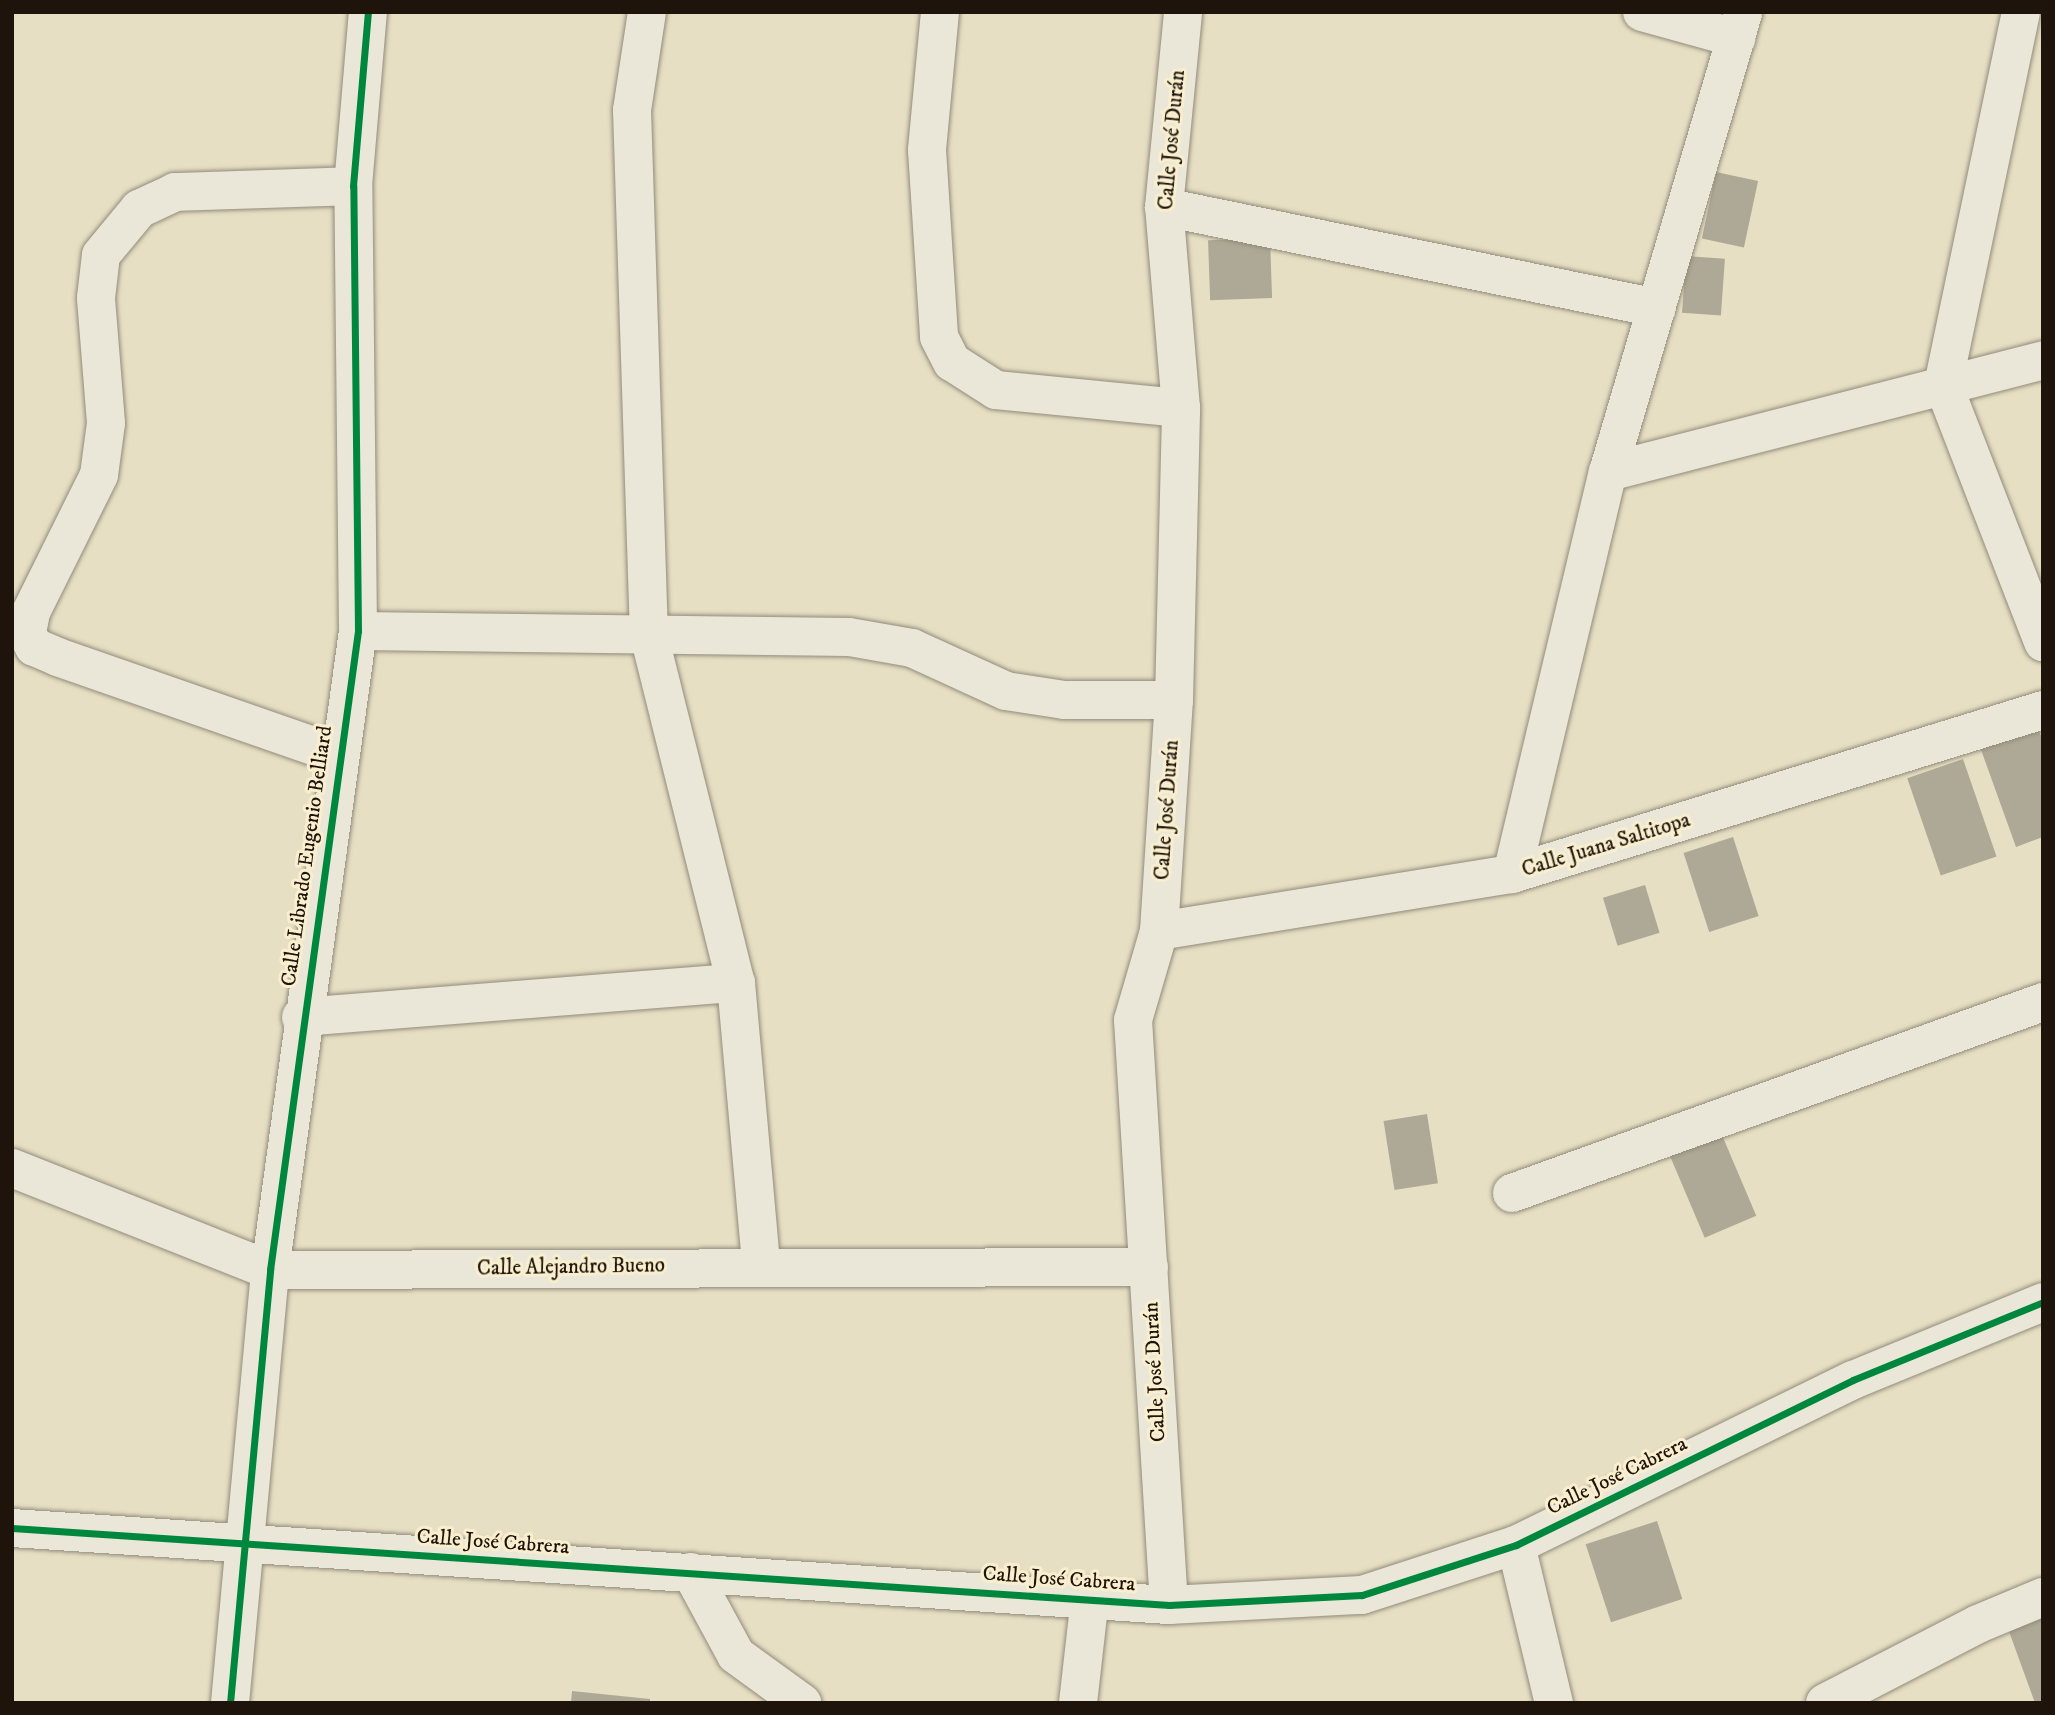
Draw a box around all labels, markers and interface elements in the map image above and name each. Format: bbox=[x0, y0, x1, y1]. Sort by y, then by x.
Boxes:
street label: Calle José Durán bbox=[1153, 69, 1191, 211]
street label: Calle Librado Eugenio Belliard bbox=[276, 724, 338, 988]
street label: Calle José Durán bbox=[1150, 739, 1184, 881]
street label: Calle Juana Saltitopa bbox=[1519, 807, 1693, 883]
street label: Calle Alejandro Bueno bbox=[477, 1253, 665, 1281]
street label: Calle José Durán bbox=[1139, 1301, 1171, 1443]
street label: Calle José Cabrera bbox=[1543, 1431, 1691, 1521]
street label: Calle José Cabrera bbox=[416, 1524, 570, 1560]
street label: Calle José Cabrera bbox=[982, 1561, 1136, 1597]

